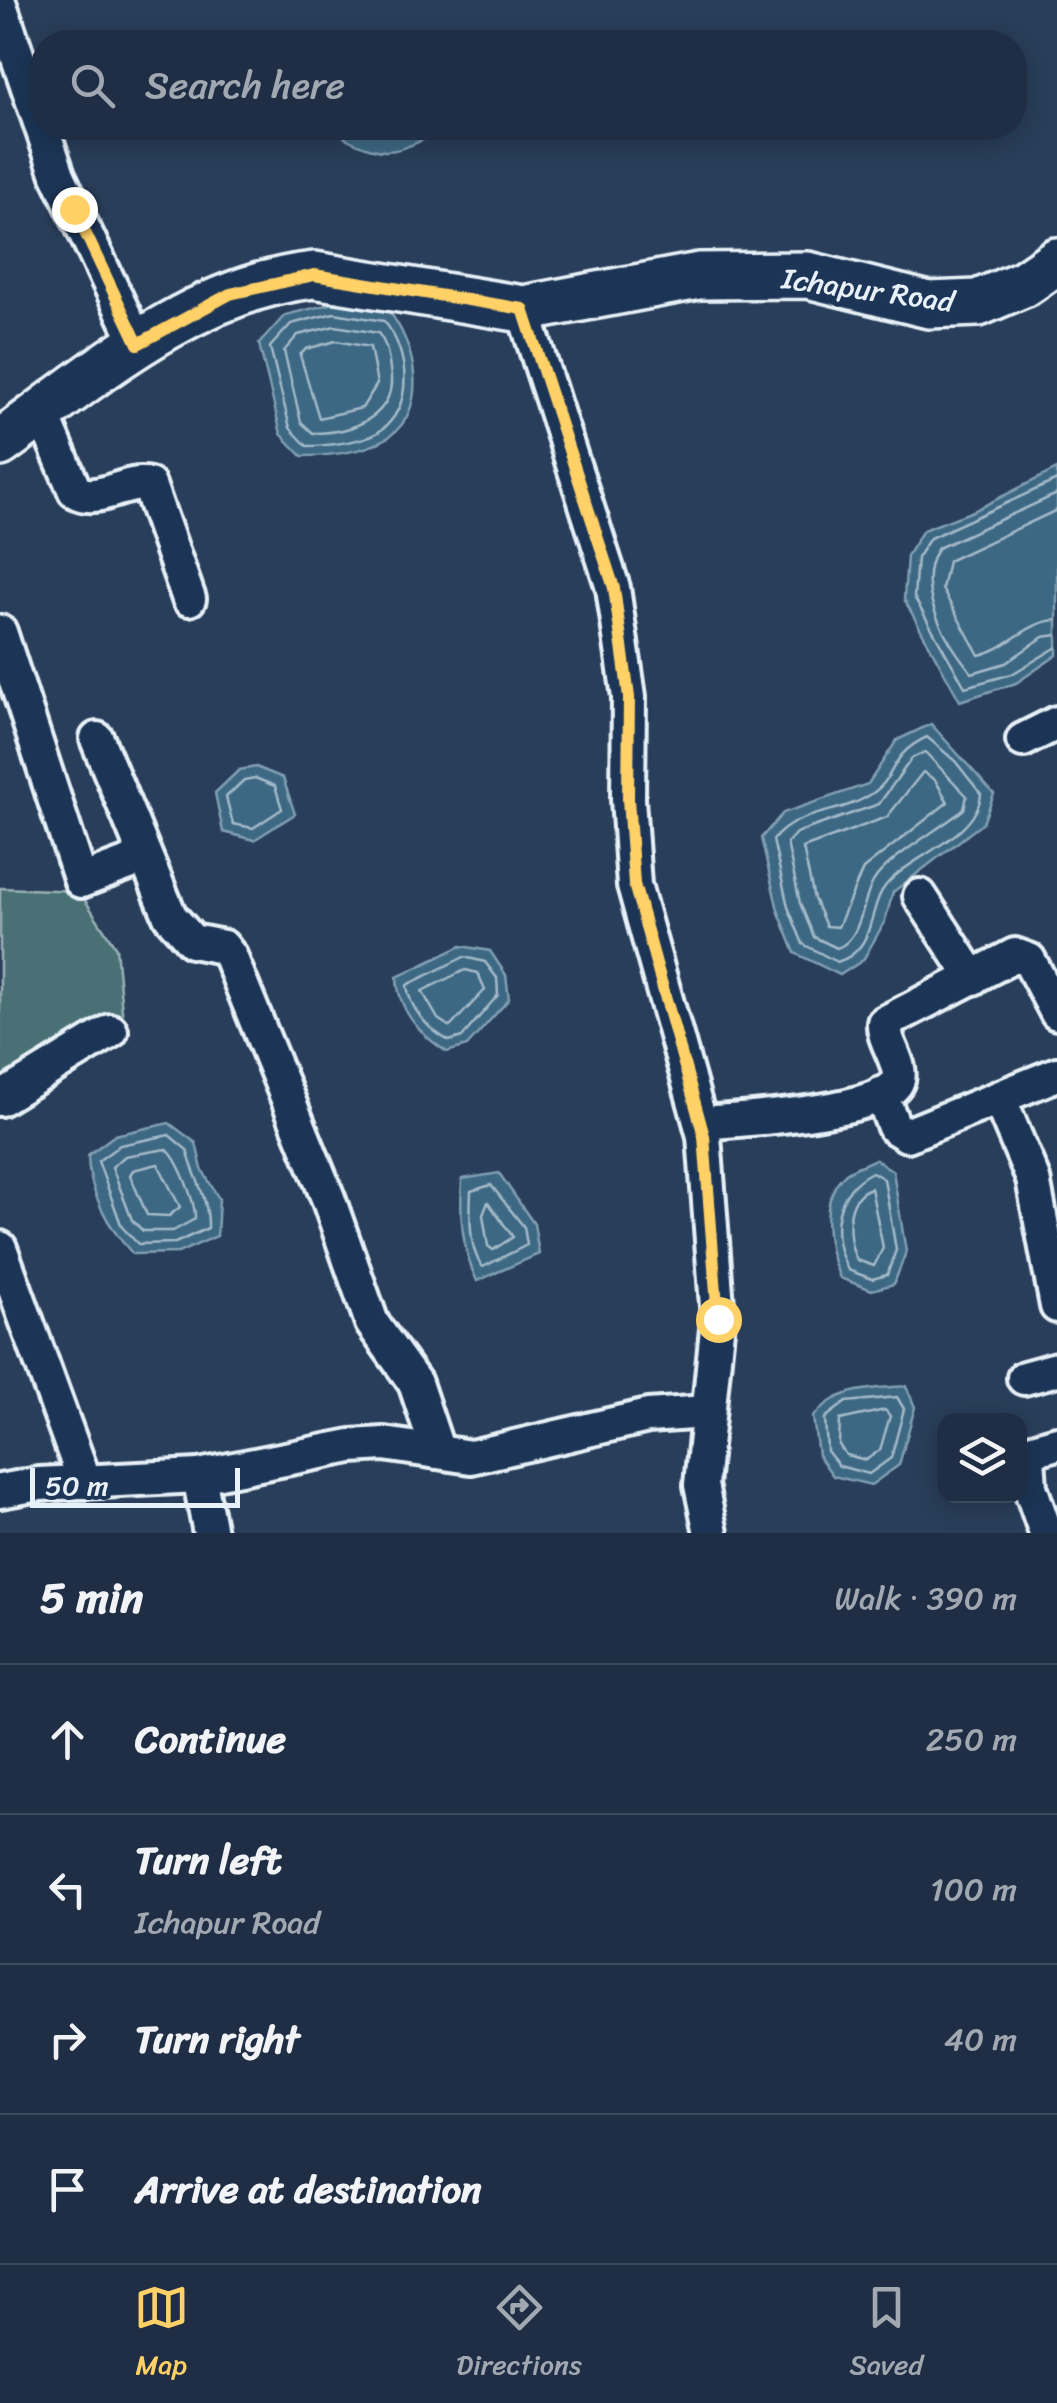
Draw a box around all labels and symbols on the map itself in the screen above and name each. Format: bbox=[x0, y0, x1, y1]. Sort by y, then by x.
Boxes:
route end bbox=[52, 187, 98, 233]
street label: Ichapur Road bbox=[777, 251, 960, 329]
route start bbox=[696, 1297, 742, 1343]
scale bar bbox=[30, 1463, 240, 1508]

